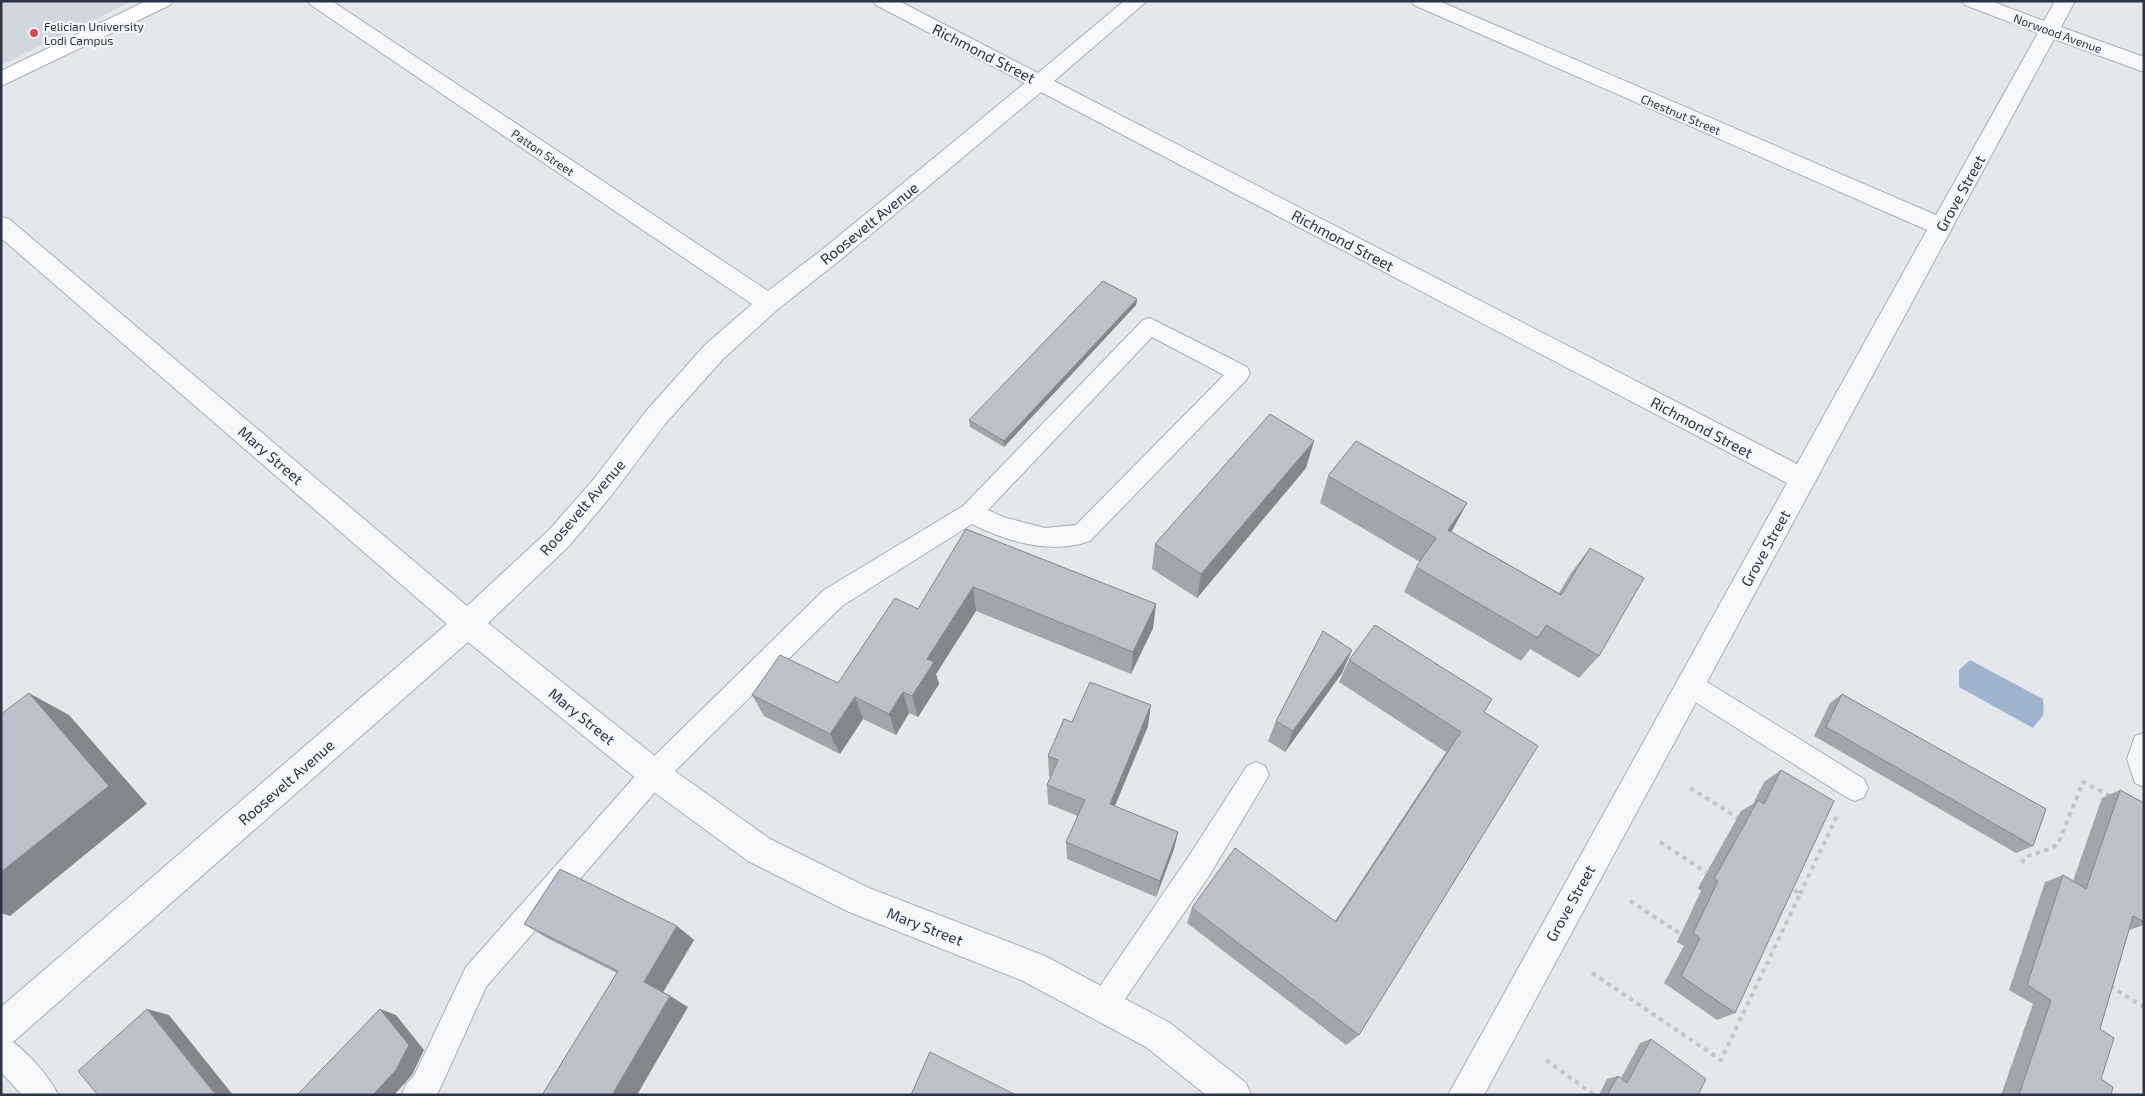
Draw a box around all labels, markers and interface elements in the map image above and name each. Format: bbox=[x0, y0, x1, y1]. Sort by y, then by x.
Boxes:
street label: Norwood Avenue bbox=[2012, 11, 2104, 55]
place label: Felician University Lodi Campus bbox=[44, 19, 144, 47]
street label: Richmond Street bbox=[930, 19, 1039, 87]
marker: Felician University Lodi Campus bbox=[28, 27, 40, 39]
street label: Chestnut Street bbox=[1639, 91, 1723, 137]
street label: Patton Street bbox=[509, 126, 577, 178]
street label: Grove Street bbox=[1932, 151, 1989, 234]
street label: Roosevelt Avenue bbox=[816, 178, 922, 268]
street label: Richmond Street bbox=[1289, 206, 1397, 275]
street label: Richmond Street bbox=[1648, 393, 1756, 462]
street label: Mary Street bbox=[235, 422, 307, 488]
street label: Roosevelt Avenue bbox=[535, 455, 629, 559]
street label: Grove Street bbox=[1737, 506, 1794, 589]
street label: Mary Street bbox=[545, 684, 619, 748]
street label: Roosevelt Avenue bbox=[234, 735, 338, 829]
street label: Grove Street bbox=[1542, 861, 1599, 944]
street label: Mary Street bbox=[884, 903, 966, 949]

